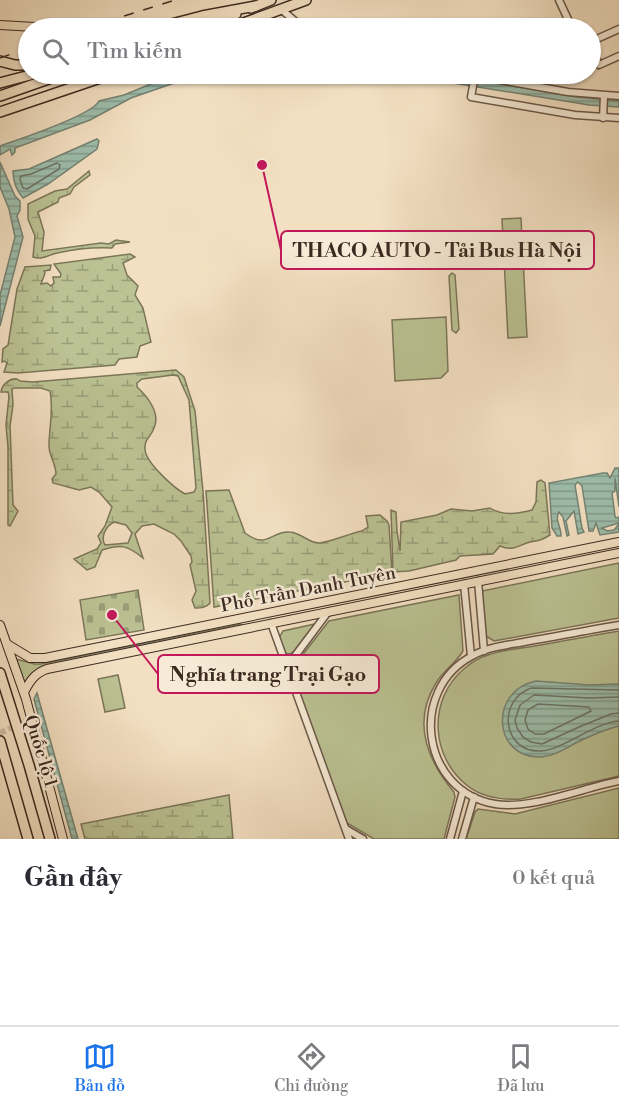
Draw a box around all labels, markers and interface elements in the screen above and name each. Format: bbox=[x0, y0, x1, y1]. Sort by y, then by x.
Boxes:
search box bbox=[18, 18, 601, 84]
icon: search bbox=[39, 35, 72, 68]
text: Tìm kiếm bbox=[87, 38, 183, 65]
callout: THACO AUTO - Tải Bus Hà Nội bbox=[281, 231, 594, 269]
text: THACO AUTO - Tải Bus Hà Nội bbox=[292, 239, 582, 264]
street label: Phố Trần Danh Tuyên bbox=[219, 561, 398, 618]
callout: Nghĩa trang Trại Gạo bbox=[158, 655, 379, 693]
text: Nghĩa trang Trại Gạo bbox=[170, 663, 366, 688]
street label: Quốc lộ 1 bbox=[19, 712, 62, 790]
text: Gần đây bbox=[24, 862, 122, 894]
text: 0 kết quả bbox=[512, 866, 595, 891]
tab: Bản đồ bbox=[75, 1040, 125, 1096]
tab: Chỉ đường bbox=[274, 1040, 348, 1096]
tab: Đã lưu bbox=[498, 1040, 544, 1096]

